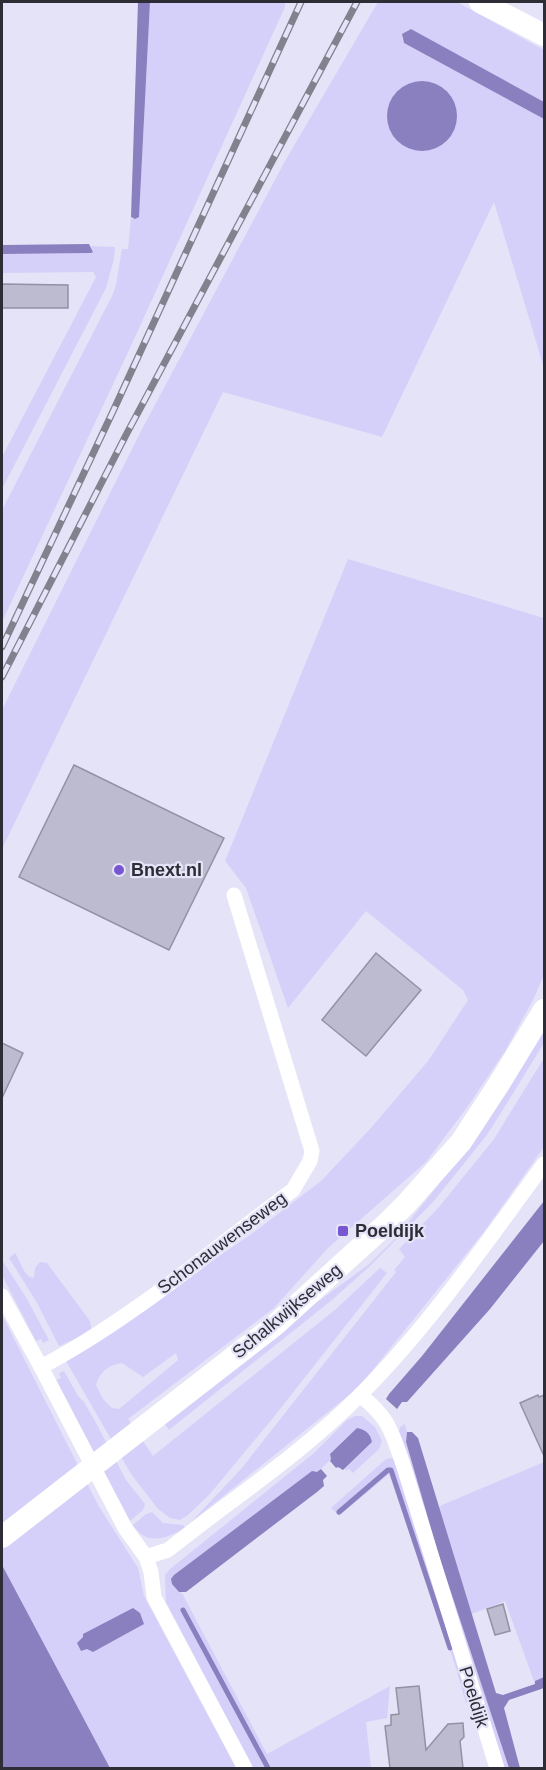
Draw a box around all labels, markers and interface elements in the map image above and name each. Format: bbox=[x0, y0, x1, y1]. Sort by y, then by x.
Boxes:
place label: Bnext.nl bbox=[131, 860, 202, 880]
marker: Bnext.nl bbox=[112, 863, 126, 877]
street label: Schonauwenseweg bbox=[154, 1188, 290, 1298]
place label: Poeldijk bbox=[355, 1221, 425, 1241]
marker: Poeldijk bbox=[336, 1224, 350, 1238]
street label: Schalkwijkseweg bbox=[228, 1260, 346, 1362]
street label: Poeldijk bbox=[455, 1664, 493, 1731]

